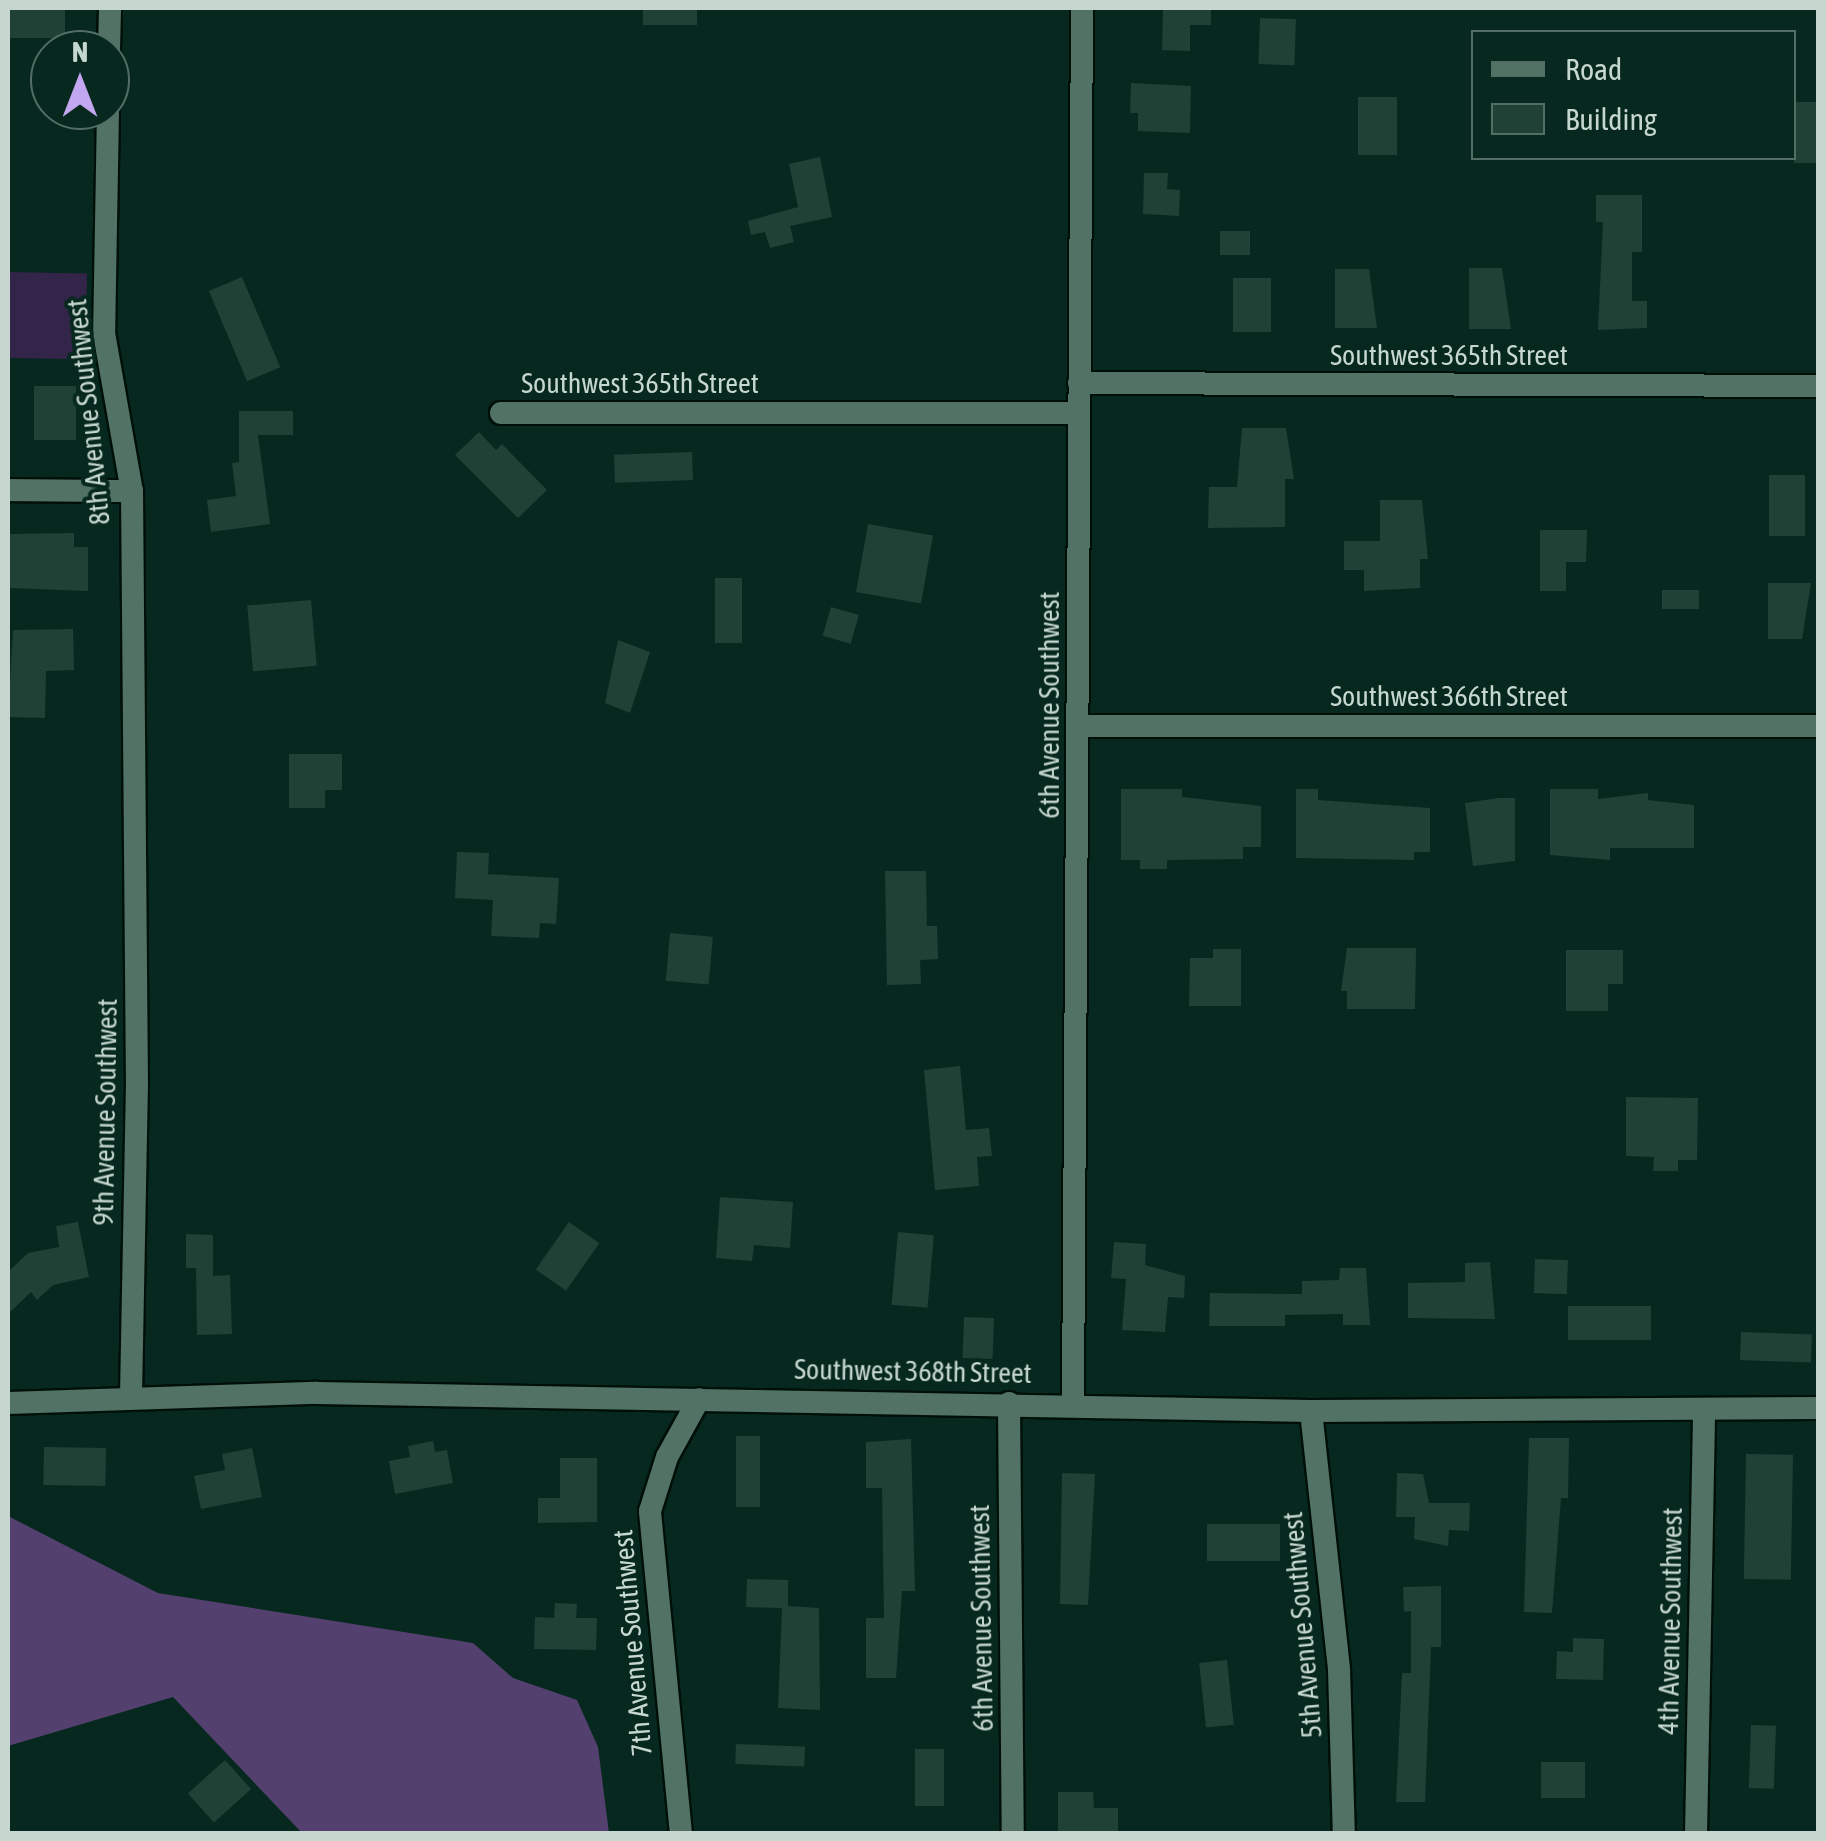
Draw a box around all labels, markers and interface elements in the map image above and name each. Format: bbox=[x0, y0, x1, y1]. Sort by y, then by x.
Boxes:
north arrow bbox=[30, 30, 130, 130]
legend bbox=[1471, 30, 1796, 160]
text: N bbox=[72, 36, 88, 68]
text: Road bbox=[1565, 52, 1622, 86]
text: Building bbox=[1565, 102, 1657, 136]
street label: 8th Avenue Southwest bbox=[59, 297, 117, 527]
street label: Southwest 365th Street bbox=[1330, 338, 1568, 372]
street label: Southwest 365th Street bbox=[521, 366, 759, 400]
street label: 6th Avenue Southwest bbox=[1032, 591, 1066, 819]
street label: Southwest 366th Street bbox=[1330, 679, 1568, 713]
street label: 9th Avenue Southwest bbox=[86, 998, 124, 1226]
street label: Southwest 368th Street bbox=[794, 1352, 1032, 1390]
street label: 6th Avenue Southwest bbox=[962, 1504, 1000, 1732]
street label: 4th Avenue Southwest bbox=[1651, 1507, 1689, 1735]
street label: 5th Avenue Southwest bbox=[1275, 1510, 1329, 1740]
street label: 7th Avenue Southwest bbox=[605, 1528, 659, 1758]

